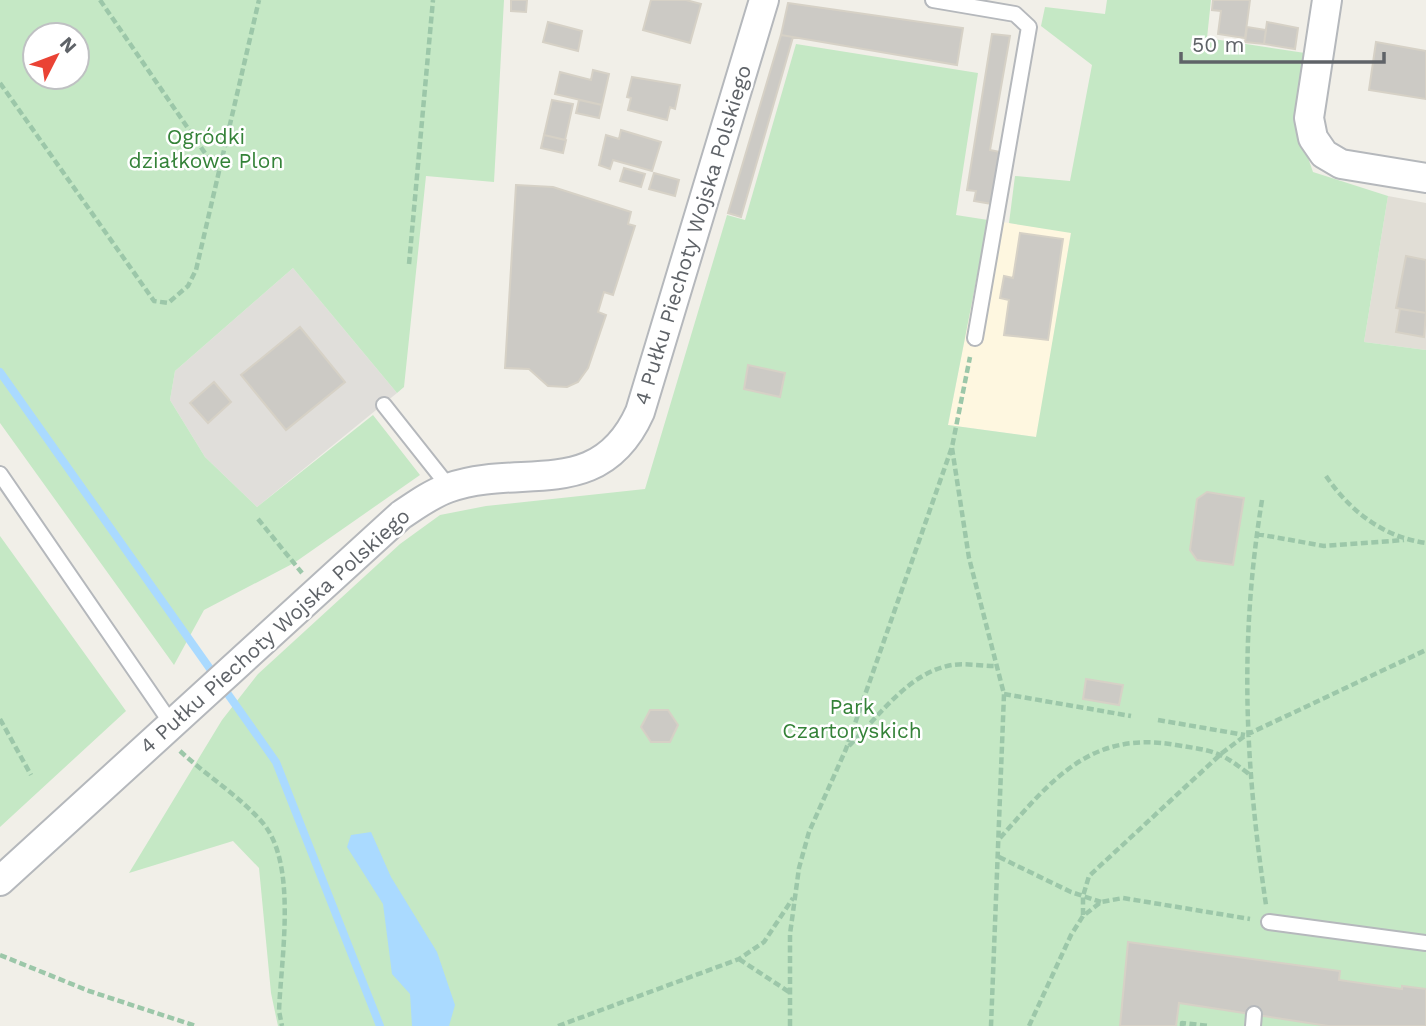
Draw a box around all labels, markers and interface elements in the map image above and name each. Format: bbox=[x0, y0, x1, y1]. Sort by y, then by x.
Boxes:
north arrow bbox=[21, 21, 91, 91]
scale bar bbox=[1181, 21, 1384, 65]
text: N bbox=[55, 32, 82, 58]
text: 50 m bbox=[1192, 32, 1244, 57]
street label: 4 Pułku Piechoty Wojska Polskiego bbox=[629, 62, 756, 408]
park label: Ogródki działkowe Plon bbox=[129, 124, 283, 173]
street label: 4 Pułku Piechoty Wojska Polskiego bbox=[135, 503, 415, 758]
park label: Park Czartoryskich bbox=[782, 694, 922, 743]

